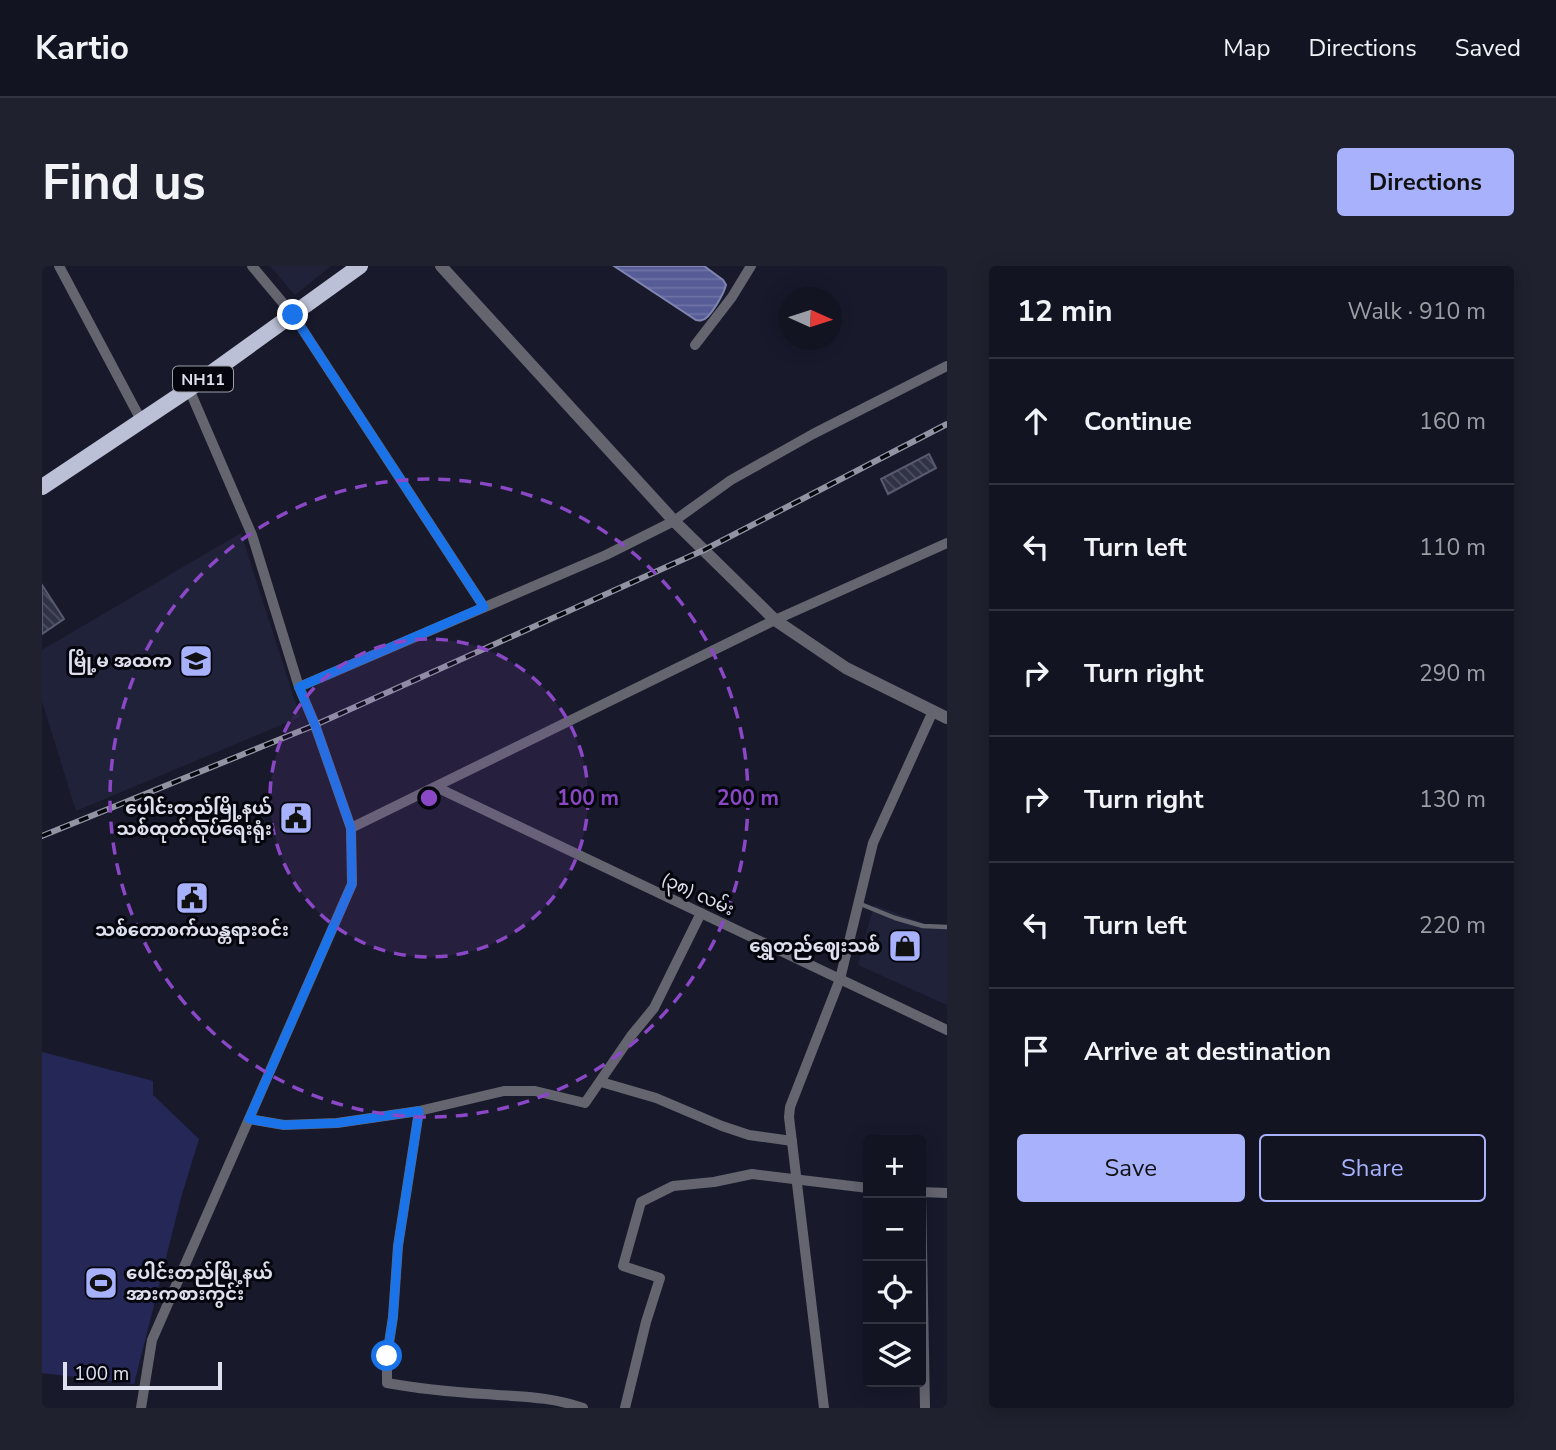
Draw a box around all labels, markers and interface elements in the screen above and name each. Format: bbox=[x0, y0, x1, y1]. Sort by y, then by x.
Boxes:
text: Kartio bbox=[35, 26, 129, 71]
text: Map bbox=[1223, 32, 1270, 64]
text: Directions bbox=[1308, 32, 1417, 64]
text: Saved bbox=[1455, 32, 1521, 64]
button: Directions bbox=[1337, 148, 1514, 216]
text: Find us bbox=[42, 149, 206, 216]
north arrow bbox=[779, 287, 842, 350]
text: 12 min bbox=[1017, 291, 1113, 332]
text: Walk · 910 m bbox=[1347, 296, 1486, 327]
route end bbox=[277, 299, 308, 330]
road number: NH11 bbox=[173, 366, 233, 391]
icon: ahead bbox=[1017, 402, 1055, 440]
text: Continue bbox=[1084, 404, 1192, 439]
text: 160 m bbox=[1419, 406, 1486, 437]
icon: left bbox=[1017, 528, 1055, 566]
text: Turn left bbox=[1084, 530, 1187, 565]
text: 110 m bbox=[1419, 532, 1486, 563]
school or university icon: မြို့မ အထက bbox=[177, 642, 215, 680]
place label: မြို့မ အထက bbox=[68, 649, 172, 675]
icon: right bbox=[1017, 654, 1055, 692]
text: Turn right bbox=[1084, 656, 1203, 691]
text: 290 m bbox=[1419, 658, 1486, 689]
icon: right bbox=[1017, 780, 1055, 818]
text: Turn right bbox=[1084, 782, 1203, 817]
text: 100 m bbox=[557, 784, 619, 812]
text: 200 m bbox=[717, 784, 779, 812]
text: 130 m bbox=[1419, 784, 1486, 815]
centre of rings bbox=[417, 786, 441, 810]
place label: ပေါင်းတည်မြို့နယ် သစ်ထုတ်လုပ်ရေးရုံး bbox=[117, 796, 272, 843]
public building icon: ပေါင်းတည်မြို့နယ် သစ်ထုတ်လုပ်ရေးရုံး bbox=[277, 799, 315, 837]
street label: (၃၈) လမ်း bbox=[657, 866, 739, 924]
public building icon: သစ်တောစက်ယန္တရားဝင်း bbox=[173, 879, 211, 917]
icon: left bbox=[1017, 906, 1055, 944]
text: Turn left bbox=[1084, 908, 1187, 943]
text: 220 m bbox=[1419, 910, 1486, 941]
place label: သစ်တောစက်ယန္တရားဝင်း bbox=[95, 918, 289, 944]
shop icon: ရွှေတည်ဈေးသစ် bbox=[886, 927, 924, 965]
place label: ရွှေတည်ဈေးသစ် bbox=[749, 934, 880, 960]
icon: arrive bbox=[1017, 1032, 1055, 1070]
text: Arrive at destination bbox=[1084, 1034, 1331, 1069]
button: Save bbox=[1017, 1134, 1245, 1202]
button: Share bbox=[1259, 1134, 1486, 1202]
map controls bbox=[863, 1135, 926, 1387]
button: + bbox=[863, 1135, 926, 1198]
button: − bbox=[863, 1198, 926, 1261]
place label: ‌ပေါင်းတည်မြို့နယ် အားကစားကွင်း bbox=[126, 1261, 273, 1308]
button: locate bbox=[863, 1261, 926, 1324]
sports icon: ‌ပေါင်းတည်မြို့နယ် အားကစားကွင်း bbox=[82, 1264, 120, 1302]
button: layers bbox=[863, 1324, 926, 1387]
route start bbox=[371, 1340, 402, 1371]
scale bar bbox=[63, 1359, 222, 1391]
text: 100 m bbox=[74, 1361, 129, 1387]

